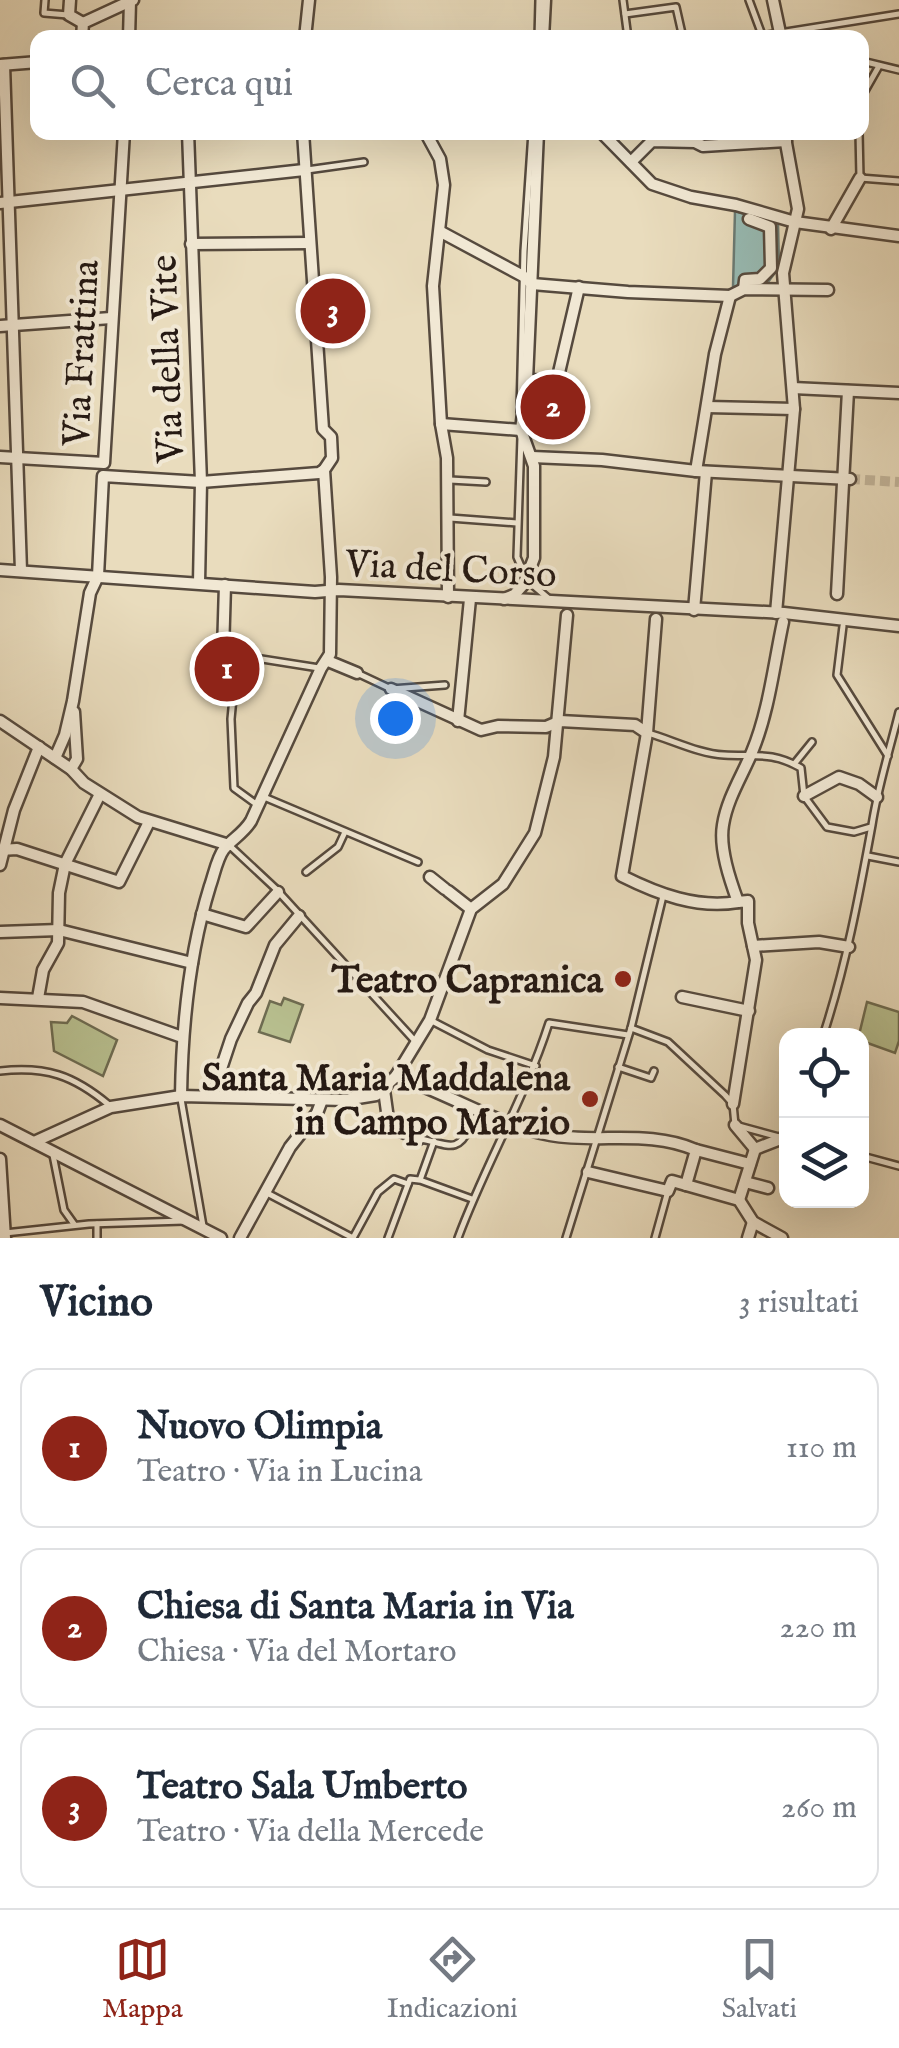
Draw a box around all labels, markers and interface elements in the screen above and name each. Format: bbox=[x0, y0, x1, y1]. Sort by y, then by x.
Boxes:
search box bbox=[30, 30, 869, 140]
icon: search bbox=[65, 58, 120, 113]
text: Cerca qui bbox=[145, 61, 293, 109]
street label: Via della Vite bbox=[141, 254, 197, 465]
street label: Via Frattina bbox=[54, 258, 112, 449]
pin: 3 bbox=[300, 274, 366, 348]
pin: 2 bbox=[520, 370, 586, 444]
street label: Via del Corso bbox=[343, 541, 558, 600]
pin: 1 bbox=[194, 632, 260, 706]
your location bbox=[370, 693, 421, 744]
place label: Teatro Capranica bbox=[331, 958, 604, 1006]
marker: Teatro Capranica bbox=[612, 968, 634, 990]
map controls bbox=[779, 1028, 869, 1208]
button: locate bbox=[779, 1028, 869, 1118]
place label: Santa Maria Maddalena in Campo Marzio bbox=[202, 1056, 571, 1148]
marker: Santa Maria Maddalena in Campo Marzio bbox=[579, 1088, 601, 1110]
button: layers bbox=[779, 1118, 869, 1208]
text: Vicino bbox=[40, 1277, 153, 1330]
text: 3 risultati bbox=[739, 1283, 859, 1324]
text: Nuovo Olimpia bbox=[137, 1404, 382, 1452]
text: 1 bbox=[69, 1428, 80, 1469]
text: 110 m bbox=[786, 1428, 857, 1469]
text: Teatro · Via in Lucina bbox=[137, 1452, 422, 1493]
text: Chiesa di Santa Maria in Via bbox=[137, 1584, 574, 1632]
text: 2 bbox=[67, 1608, 82, 1649]
text: 220 m bbox=[780, 1608, 857, 1649]
text: Chiesa · Via del Mortaro bbox=[137, 1632, 456, 1673]
text: Teatro Sala Umberto bbox=[137, 1764, 468, 1812]
text: 3 bbox=[69, 1788, 80, 1829]
text: 260 m bbox=[781, 1788, 857, 1829]
text: Teatro · Via della Mercede bbox=[137, 1812, 484, 1853]
tab: Mappa bbox=[102, 1932, 183, 2027]
tab: Indicazioni bbox=[387, 1932, 518, 2027]
tab: Salvati bbox=[722, 1932, 797, 2027]

